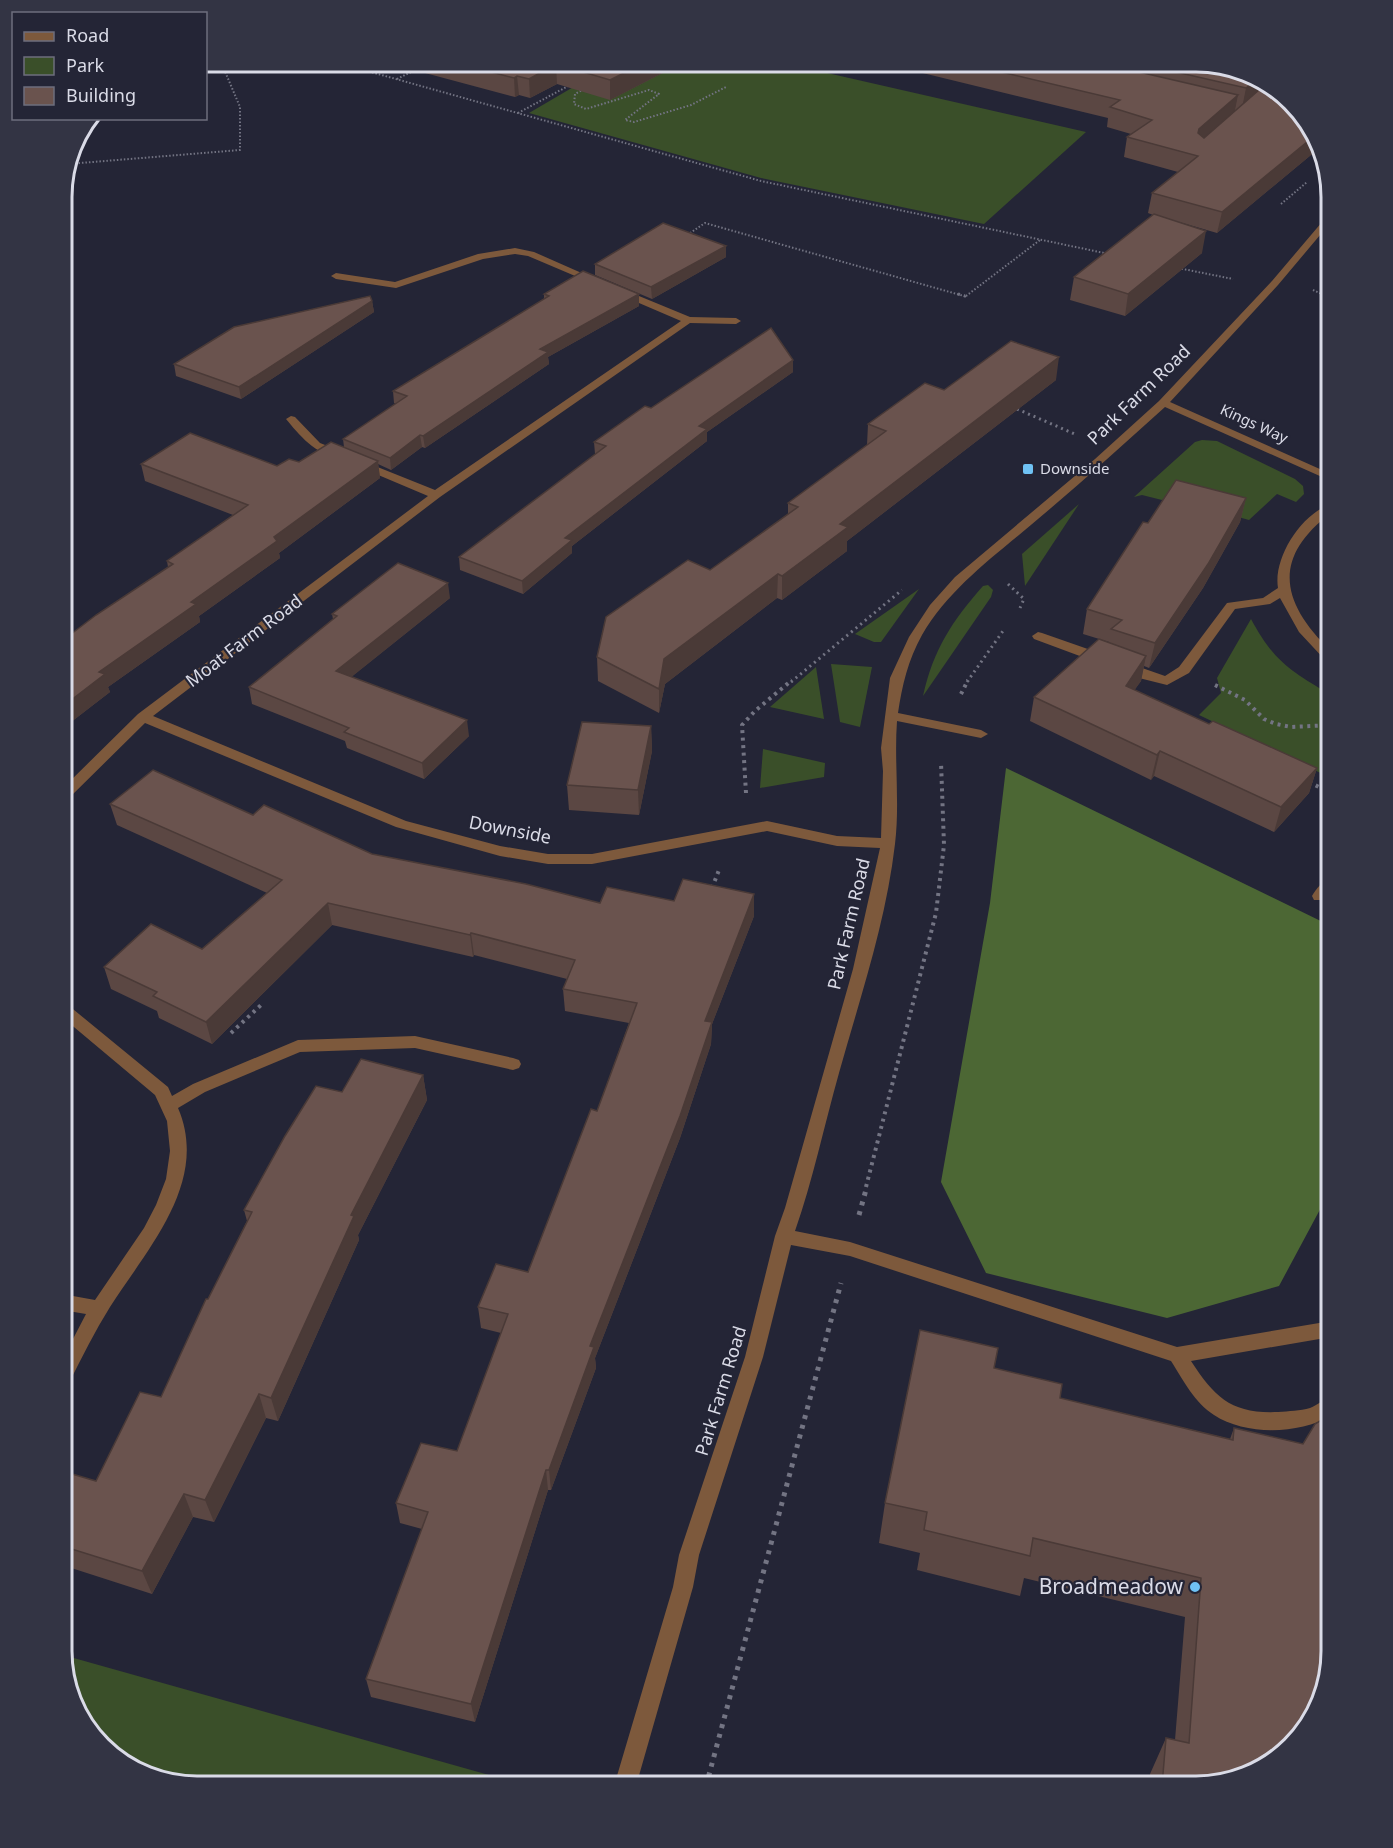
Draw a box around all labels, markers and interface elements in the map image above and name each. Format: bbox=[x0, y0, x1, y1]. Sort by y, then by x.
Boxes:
legend bbox=[12, 12, 207, 120]
text: Road bbox=[66, 23, 109, 47]
text: Park bbox=[66, 53, 104, 77]
text: Building bbox=[66, 83, 136, 107]
street label: Park Farm Road bbox=[1082, 339, 1195, 450]
street label: Kings Way bbox=[1217, 399, 1292, 448]
place label: Downside bbox=[1040, 458, 1110, 478]
marker: Downside bbox=[1021, 462, 1035, 476]
street label: Moat Farm Road bbox=[180, 588, 307, 692]
street label: Downside bbox=[467, 809, 553, 849]
street label: Park Farm Road bbox=[821, 856, 875, 992]
street label: Park Farm Road bbox=[689, 1323, 751, 1458]
place label: Broadmeadow bbox=[1039, 1572, 1183, 1600]
marker: Broadmeadow bbox=[1188, 1580, 1202, 1594]

